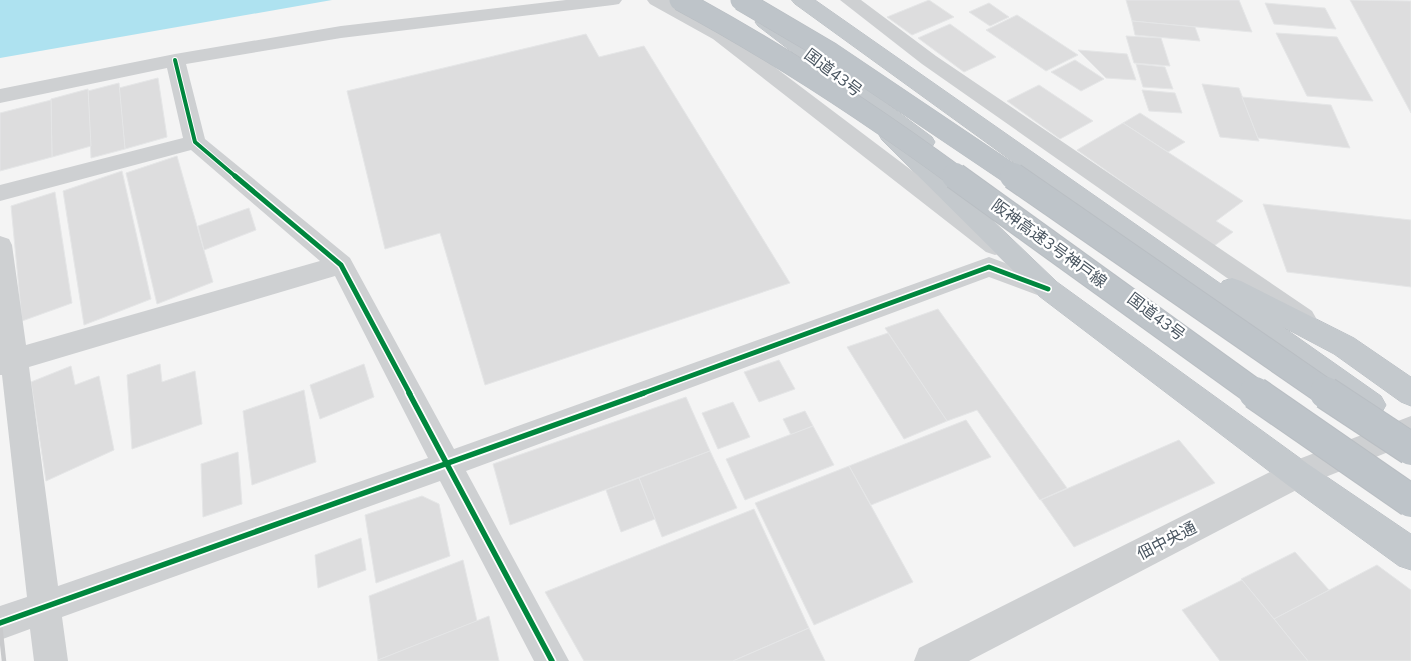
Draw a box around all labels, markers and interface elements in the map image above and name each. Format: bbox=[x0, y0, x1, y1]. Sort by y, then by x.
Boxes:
street label: 国道43号 bbox=[800, 44, 866, 102]
street label: 阪神高速3号神戸線 bbox=[987, 195, 1111, 293]
street label: 国道43号 bbox=[1123, 288, 1189, 346]
street label: 佃中央通 bbox=[1133, 517, 1201, 565]

